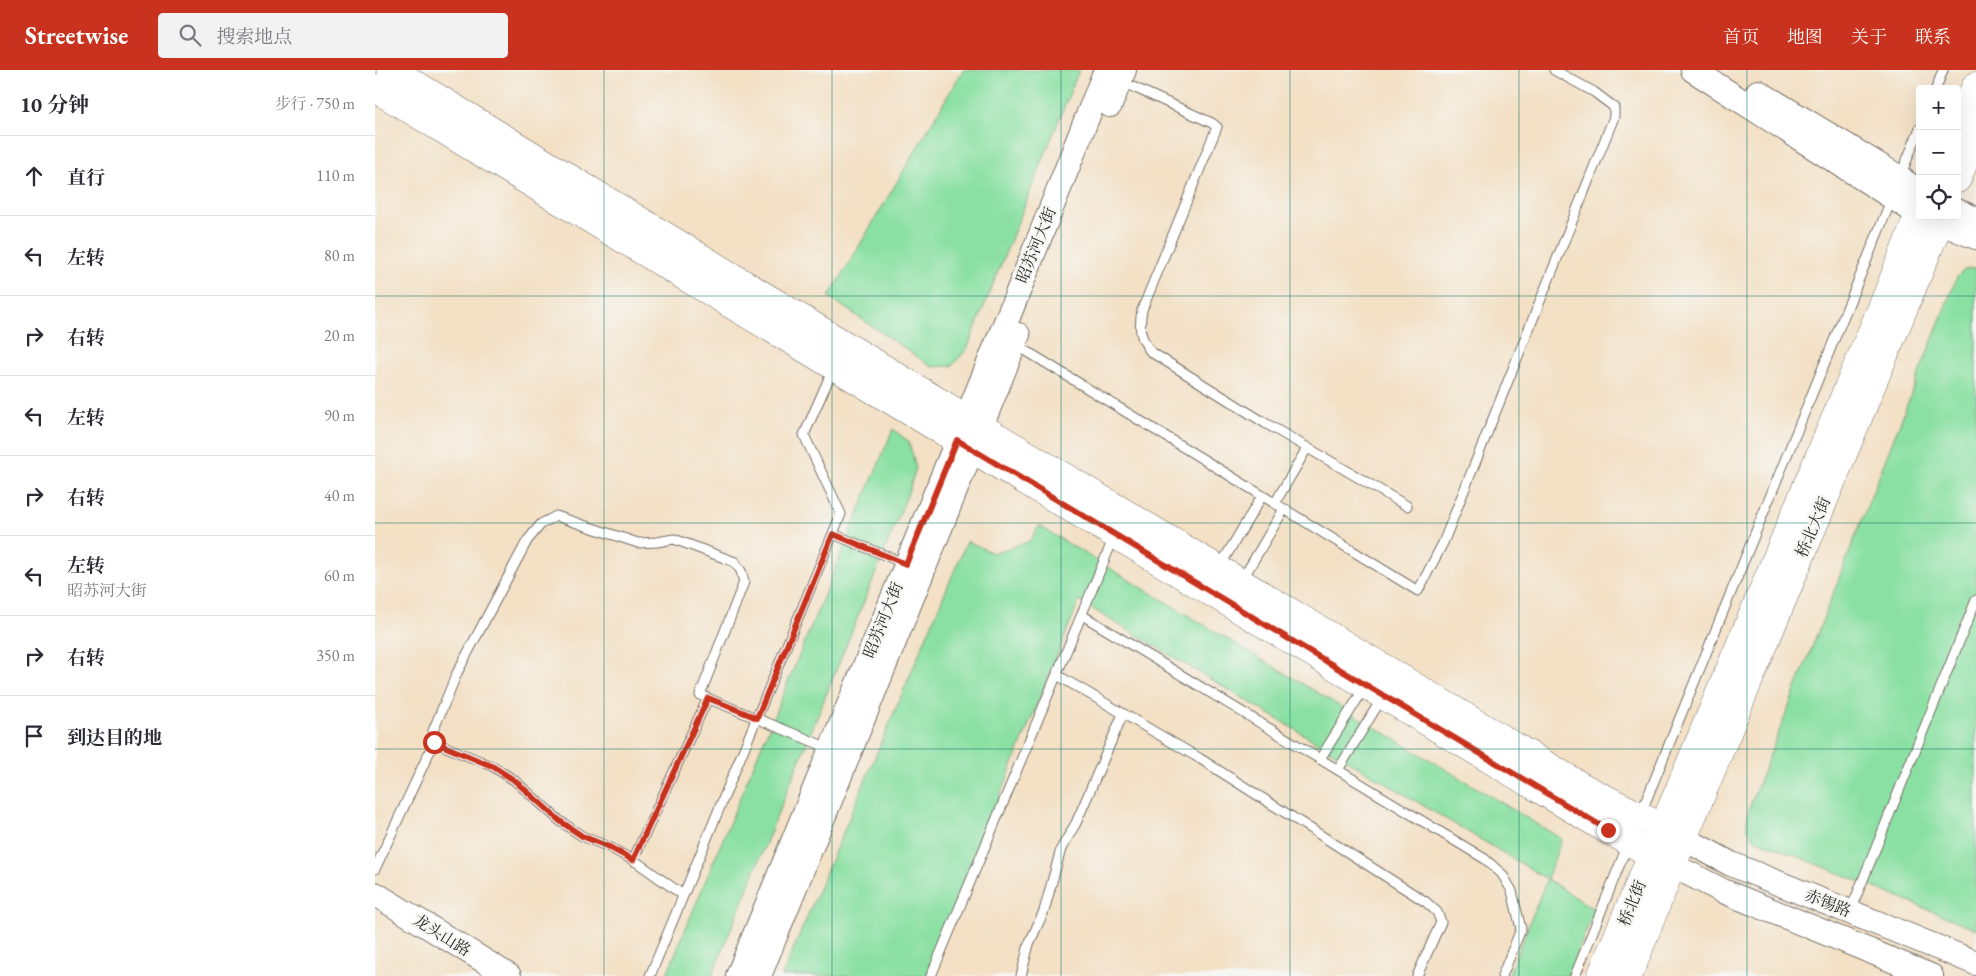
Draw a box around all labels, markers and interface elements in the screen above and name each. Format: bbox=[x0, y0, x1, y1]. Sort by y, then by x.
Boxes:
search box bbox=[158, 13, 508, 58]
text: Streetwise bbox=[25, 20, 128, 51]
icon: search bbox=[176, 21, 204, 49]
text: 搜索地点 bbox=[216, 24, 292, 49]
text: 首页 bbox=[1723, 25, 1759, 48]
text: 地图 bbox=[1787, 25, 1823, 48]
text: 关于 bbox=[1851, 25, 1887, 48]
text: 联系 bbox=[1915, 25, 1951, 48]
map controls bbox=[1916, 85, 1961, 220]
button: + bbox=[1916, 85, 1961, 130]
text: 10 分钟 bbox=[20, 91, 89, 118]
text: 步行 · 750 m bbox=[275, 93, 355, 114]
button: − bbox=[1916, 130, 1961, 175]
icon: ahead bbox=[20, 162, 48, 190]
text: 直行 bbox=[67, 165, 105, 190]
text: 110 m bbox=[316, 165, 355, 186]
button: locate bbox=[1916, 175, 1961, 220]
street label: 昭苏河大街 bbox=[1011, 204, 1061, 286]
icon: left bbox=[20, 242, 48, 270]
text: 左转 bbox=[67, 245, 105, 270]
text: 80 m bbox=[324, 245, 355, 266]
icon: right bbox=[20, 322, 48, 350]
text: 右转 bbox=[67, 325, 105, 350]
text: 20 m bbox=[324, 325, 355, 346]
icon: left bbox=[20, 402, 48, 430]
text: 左转 bbox=[67, 405, 105, 430]
text: 90 m bbox=[324, 405, 355, 426]
icon: right bbox=[20, 482, 48, 510]
text: 右转 bbox=[67, 485, 105, 510]
text: 40 m bbox=[324, 485, 355, 506]
street label: 桥北大街 bbox=[1791, 493, 1835, 561]
text: 左转 bbox=[67, 553, 105, 578]
icon: left bbox=[20, 562, 48, 590]
text: 60 m bbox=[324, 565, 355, 586]
street label: 昭苏河大街 bbox=[858, 579, 908, 661]
text: 昭苏河大街 bbox=[67, 580, 147, 601]
icon: right bbox=[20, 642, 48, 670]
text: 右转 bbox=[67, 645, 105, 670]
text: 350 m bbox=[316, 645, 355, 666]
icon: arrive bbox=[20, 722, 48, 750]
text: 到达目的地 bbox=[67, 725, 162, 750]
route start bbox=[423, 731, 446, 754]
route end bbox=[1597, 819, 1620, 842]
street label: 桥北街 bbox=[1613, 877, 1651, 929]
street label: 赤锡路 bbox=[1802, 884, 1854, 922]
street label: 龙头山路 bbox=[409, 909, 475, 961]

